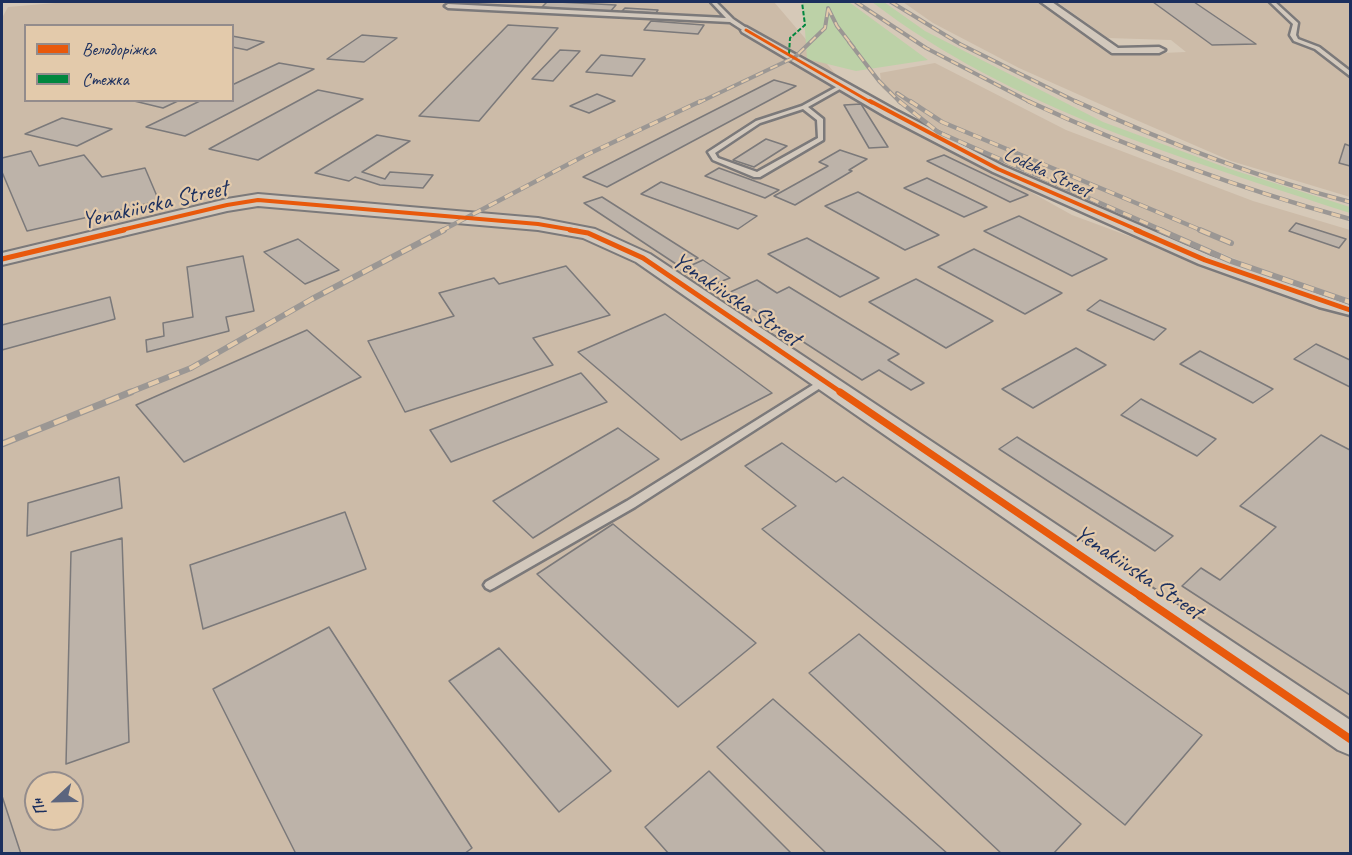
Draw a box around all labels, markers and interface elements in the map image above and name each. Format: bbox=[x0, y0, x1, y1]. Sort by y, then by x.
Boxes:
legend bbox=[24, 24, 234, 102]
text: Велодоріжка bbox=[82, 38, 156, 60]
text: Стежка bbox=[82, 68, 129, 90]
street label: Lodzka Street bbox=[1000, 142, 1094, 204]
street label: Yenakiivska Street bbox=[79, 174, 231, 236]
street label: Yenakiivska Street bbox=[666, 246, 806, 354]
street label: Yenakiivska Street bbox=[1068, 519, 1208, 627]
north arrow bbox=[24, 771, 84, 831]
text: Пн bbox=[27, 795, 52, 819]

